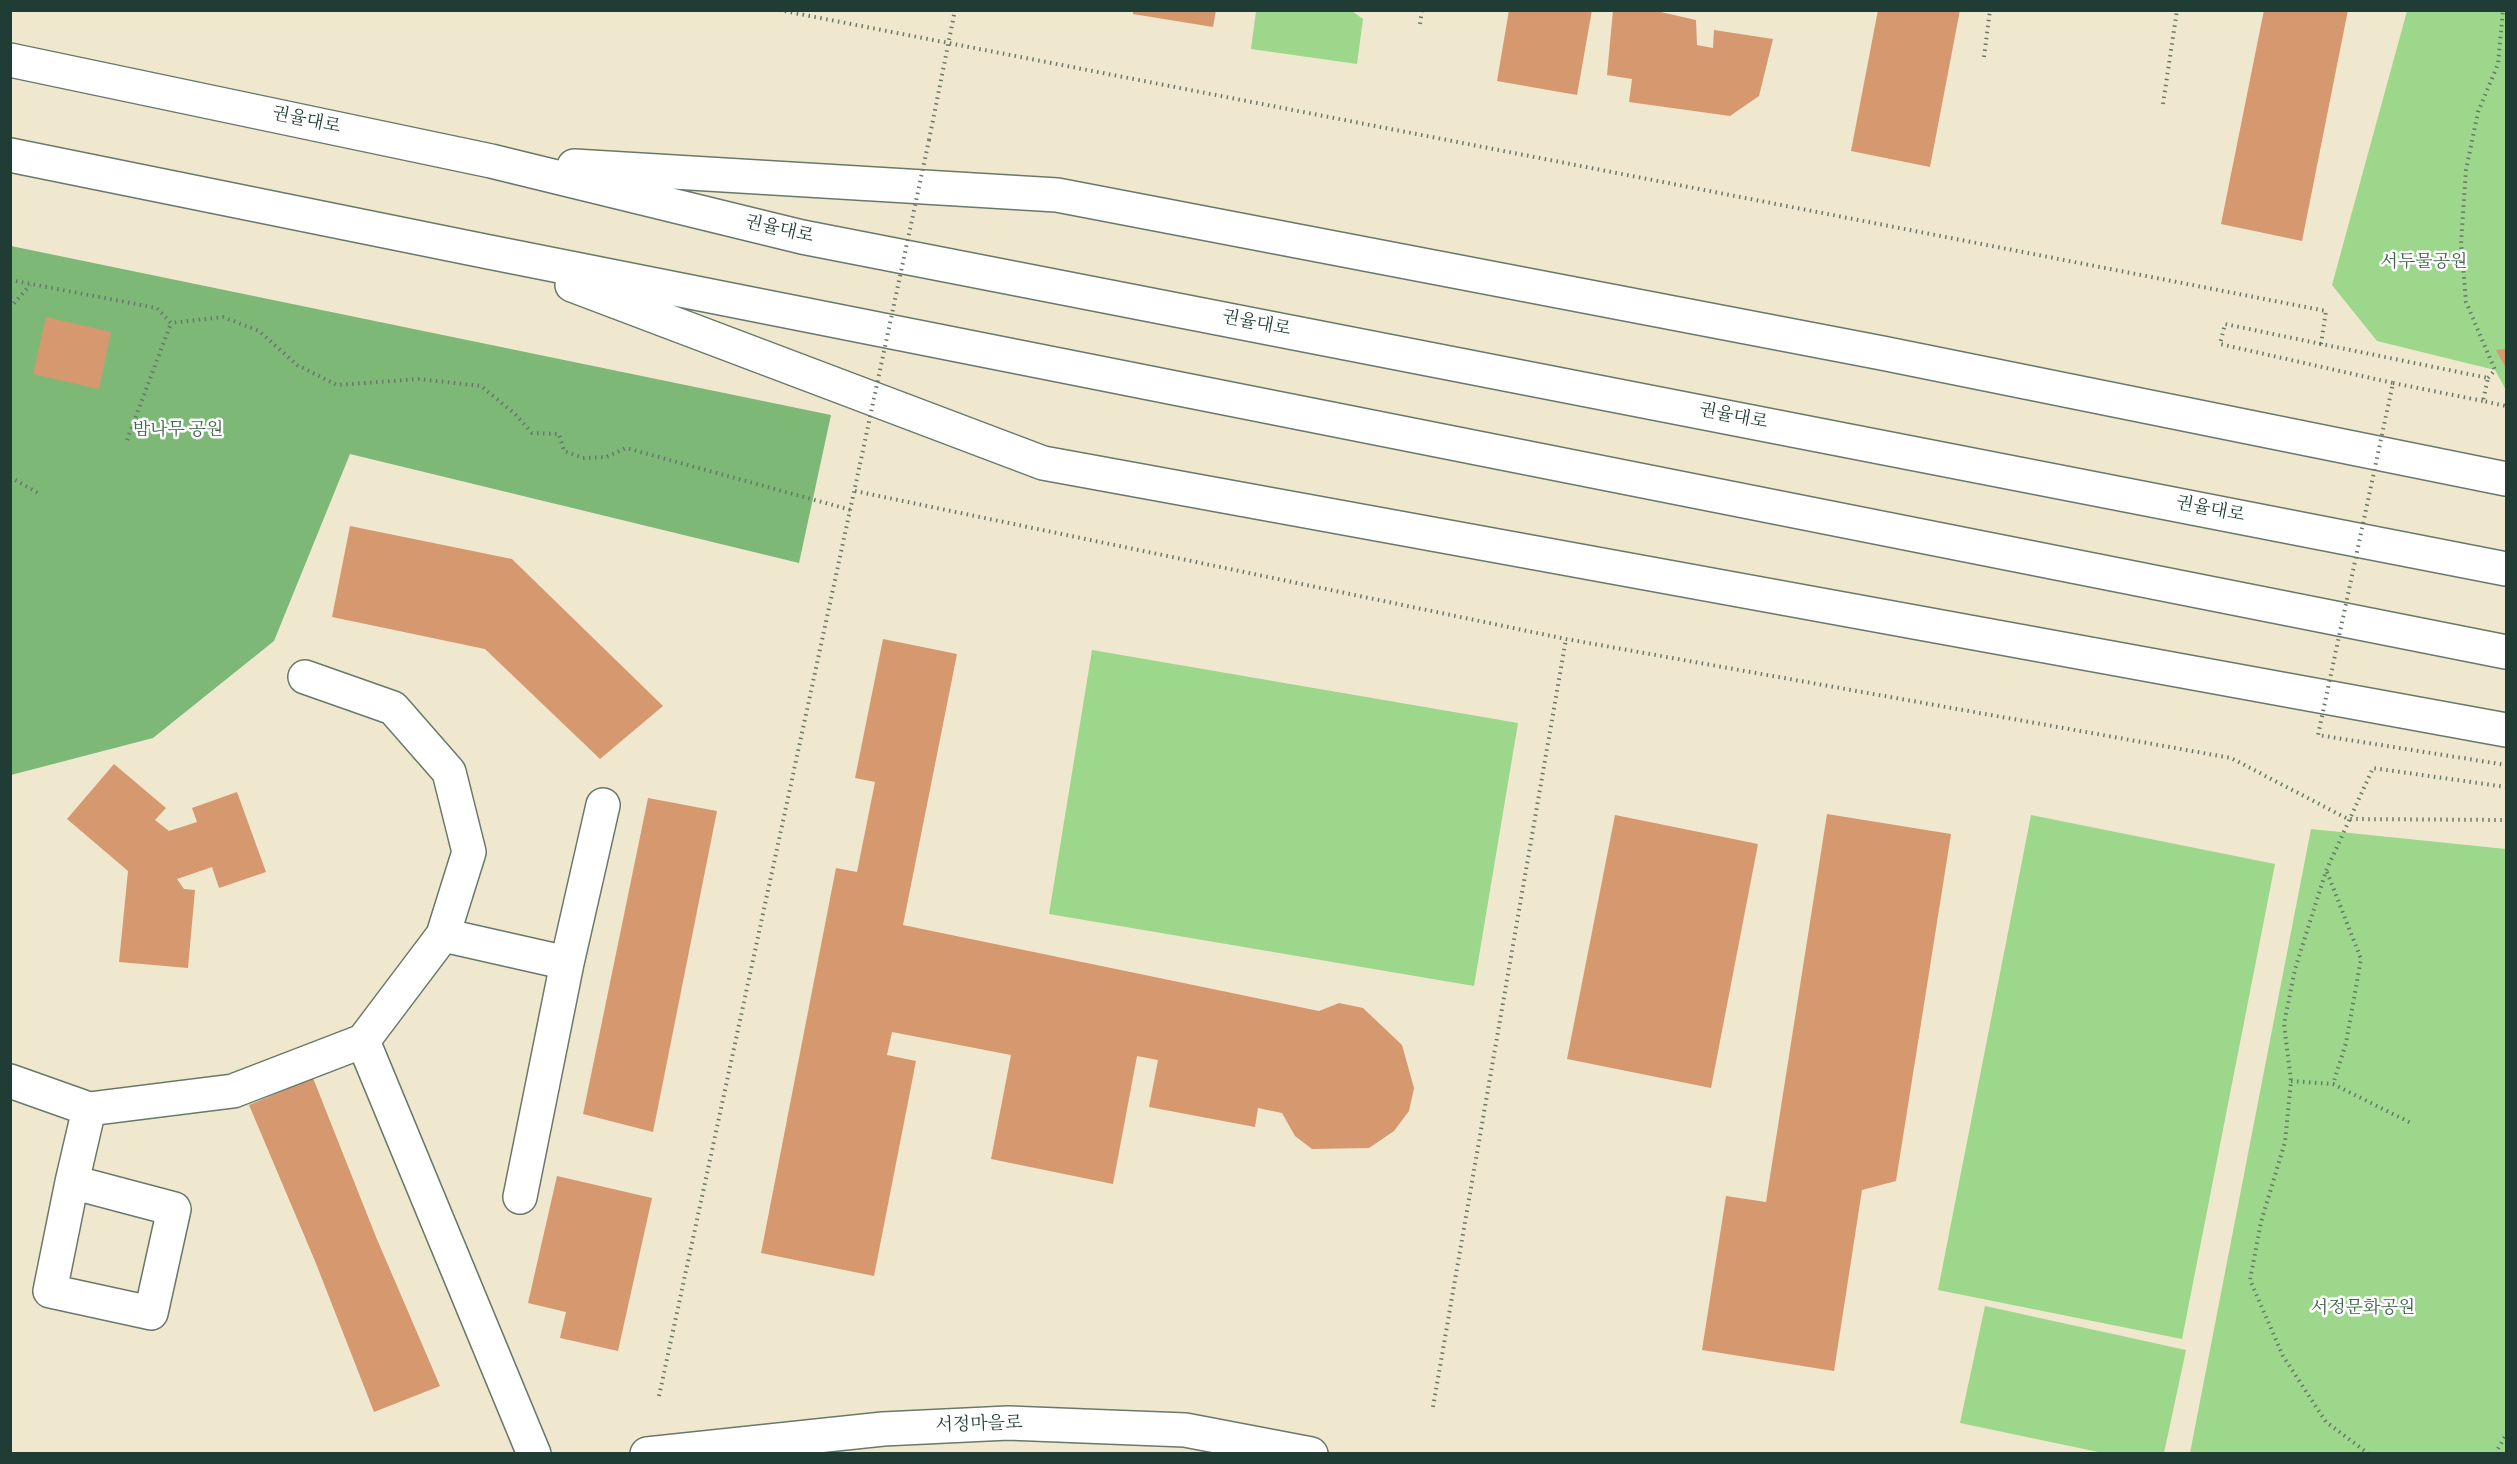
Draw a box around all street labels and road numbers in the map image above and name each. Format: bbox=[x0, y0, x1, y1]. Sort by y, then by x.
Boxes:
street label: 권율대로 bbox=[270, 104, 342, 140]
street label: 권율대로 bbox=[743, 213, 815, 249]
street label: 권율대로 bbox=[1220, 308, 1292, 342]
street label: 권율대로 bbox=[1697, 401, 1769, 435]
street label: 권율대로 bbox=[2174, 494, 2246, 528]
street label: 서정마을로 bbox=[935, 1414, 1023, 1438]

